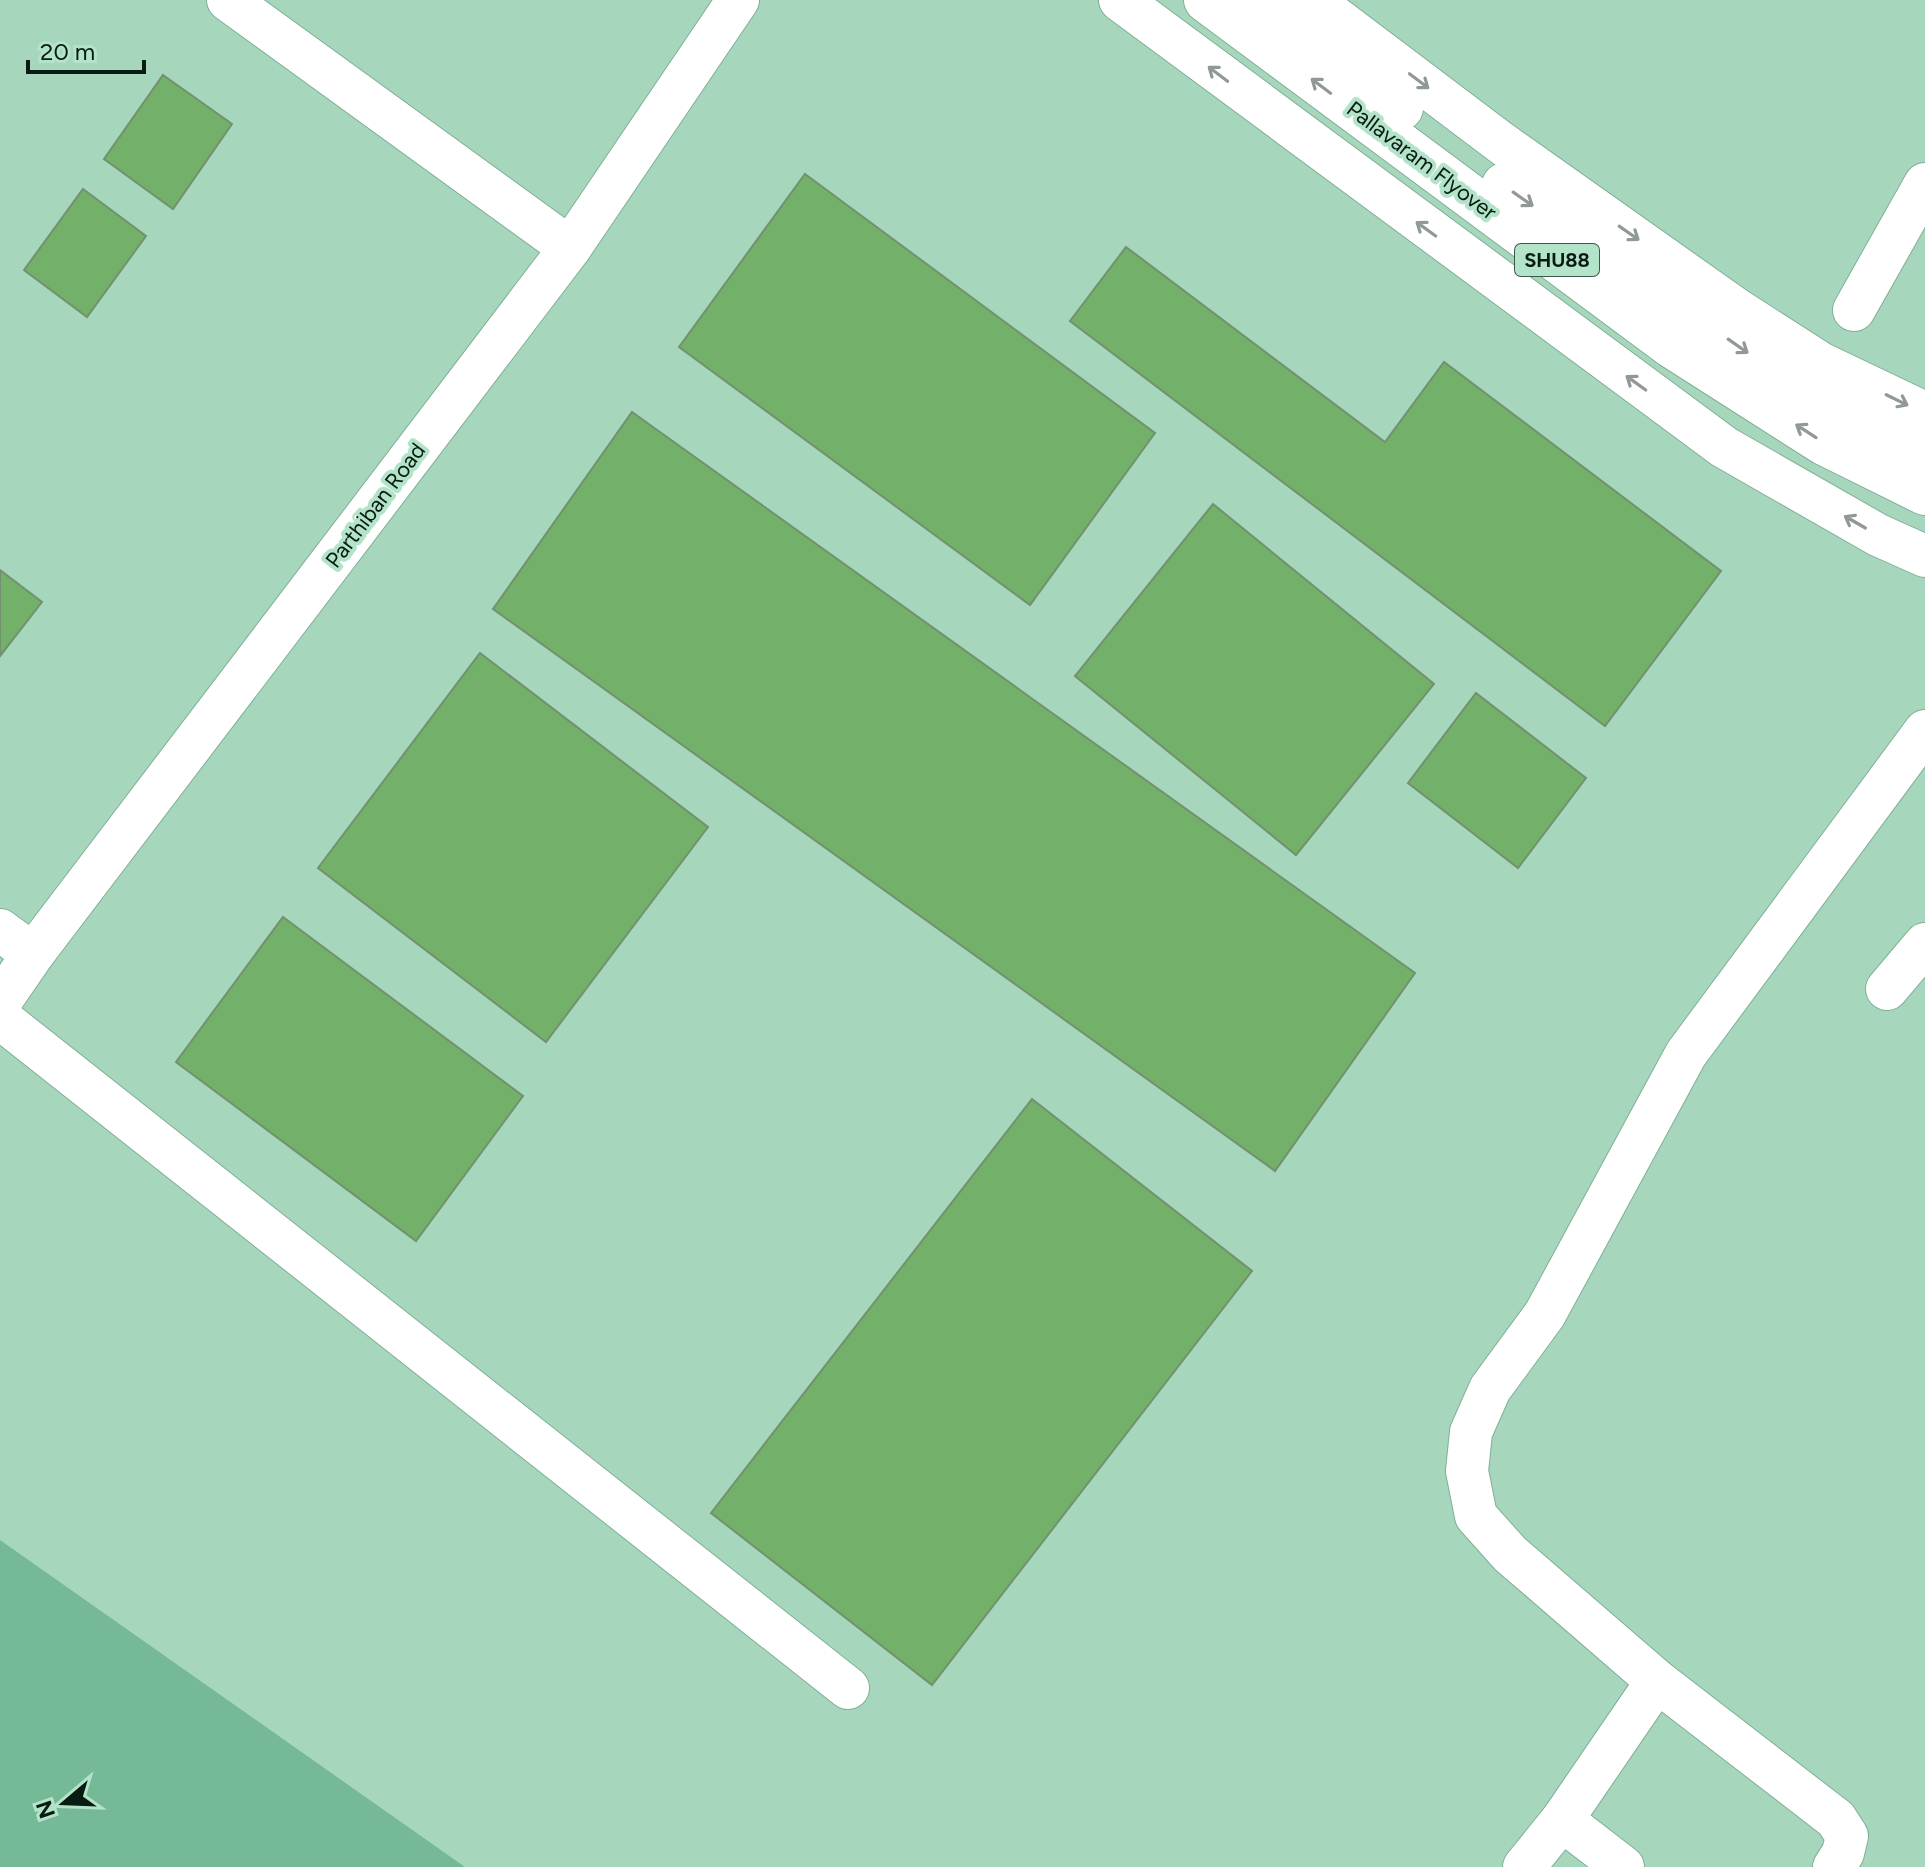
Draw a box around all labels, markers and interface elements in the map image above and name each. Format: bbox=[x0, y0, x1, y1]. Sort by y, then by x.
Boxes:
scale bar bbox=[28, 24, 144, 74]
text: 20 m bbox=[40, 37, 95, 66]
one-way arrow bbox=[1208, 65, 1229, 82]
one-way arrow bbox=[1408, 72, 1429, 89]
one-way arrow bbox=[1311, 77, 1332, 94]
street label: Pallavaram Flyover bbox=[1341, 95, 1503, 226]
one-way arrow bbox=[1512, 191, 1534, 207]
one-way arrow bbox=[1416, 221, 1438, 237]
one-way arrow bbox=[1618, 225, 1640, 241]
road number: SHU88 bbox=[1515, 244, 1599, 276]
one-way arrow bbox=[1726, 338, 1748, 354]
one-way arrow bbox=[1626, 374, 1647, 391]
one-way arrow bbox=[1885, 393, 1909, 408]
one-way arrow bbox=[1795, 423, 1818, 439]
street label: Parthiban Road bbox=[320, 438, 431, 573]
one-way arrow bbox=[1844, 514, 1867, 530]
north arrow bbox=[24, 1763, 104, 1843]
text: N bbox=[30, 1797, 61, 1822]

